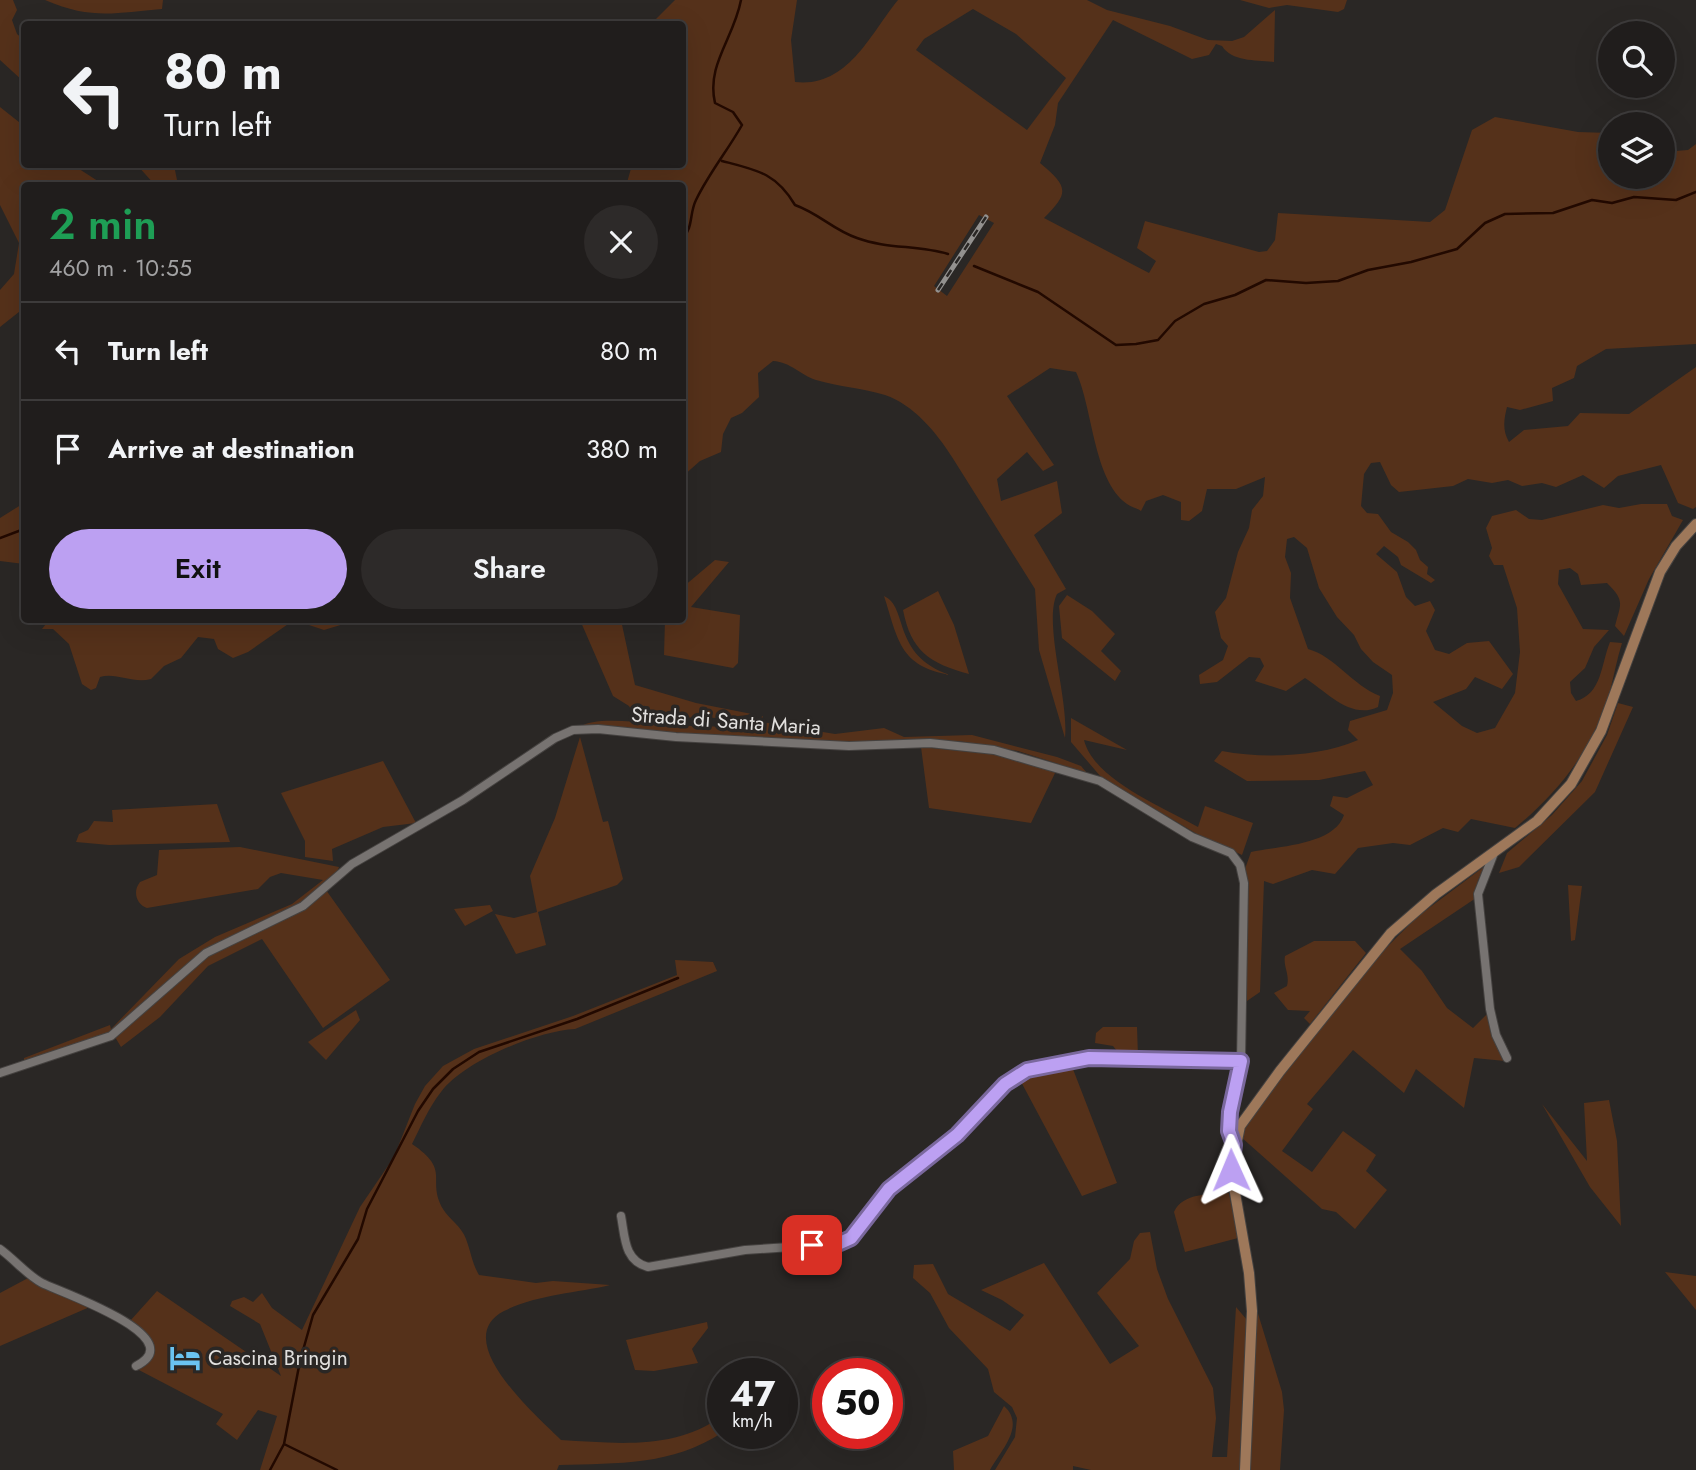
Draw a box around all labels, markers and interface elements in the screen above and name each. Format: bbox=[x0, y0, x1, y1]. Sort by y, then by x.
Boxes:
map controls bbox=[1598, 21, 1675, 189]
button: search bbox=[1598, 21, 1675, 98]
text: 80 m bbox=[164, 37, 282, 107]
icon: left bbox=[49, 49, 140, 140]
text: Turn left bbox=[164, 102, 271, 148]
button: layers bbox=[1598, 112, 1675, 189]
text: 2 min bbox=[49, 194, 157, 255]
button: close bbox=[584, 205, 658, 279]
text: 460 m · 10:55 bbox=[49, 251, 192, 285]
icon: left bbox=[49, 332, 87, 370]
text: Turn left bbox=[108, 332, 208, 370]
text: 80 m bbox=[600, 332, 658, 370]
icon: arrive bbox=[49, 430, 87, 468]
text: Arrive at destination bbox=[108, 430, 355, 468]
text: 380 m bbox=[586, 430, 658, 468]
button: Exit bbox=[49, 529, 347, 609]
button: Share bbox=[361, 529, 658, 609]
street label: Strada di Santa Maria bbox=[630, 699, 822, 743]
position arrow bbox=[1194, 1133, 1268, 1207]
pin bbox=[782, 1215, 842, 1275]
icon: arrive bbox=[793, 1226, 831, 1264]
hotel icon: Cascina Bringin bbox=[168, 1341, 202, 1375]
place label: Cascina Bringin bbox=[208, 1343, 348, 1373]
speed limit sign: 50 bbox=[812, 1358, 903, 1449]
text: 47 bbox=[730, 1369, 775, 1419]
text: km/h bbox=[732, 1408, 773, 1434]

